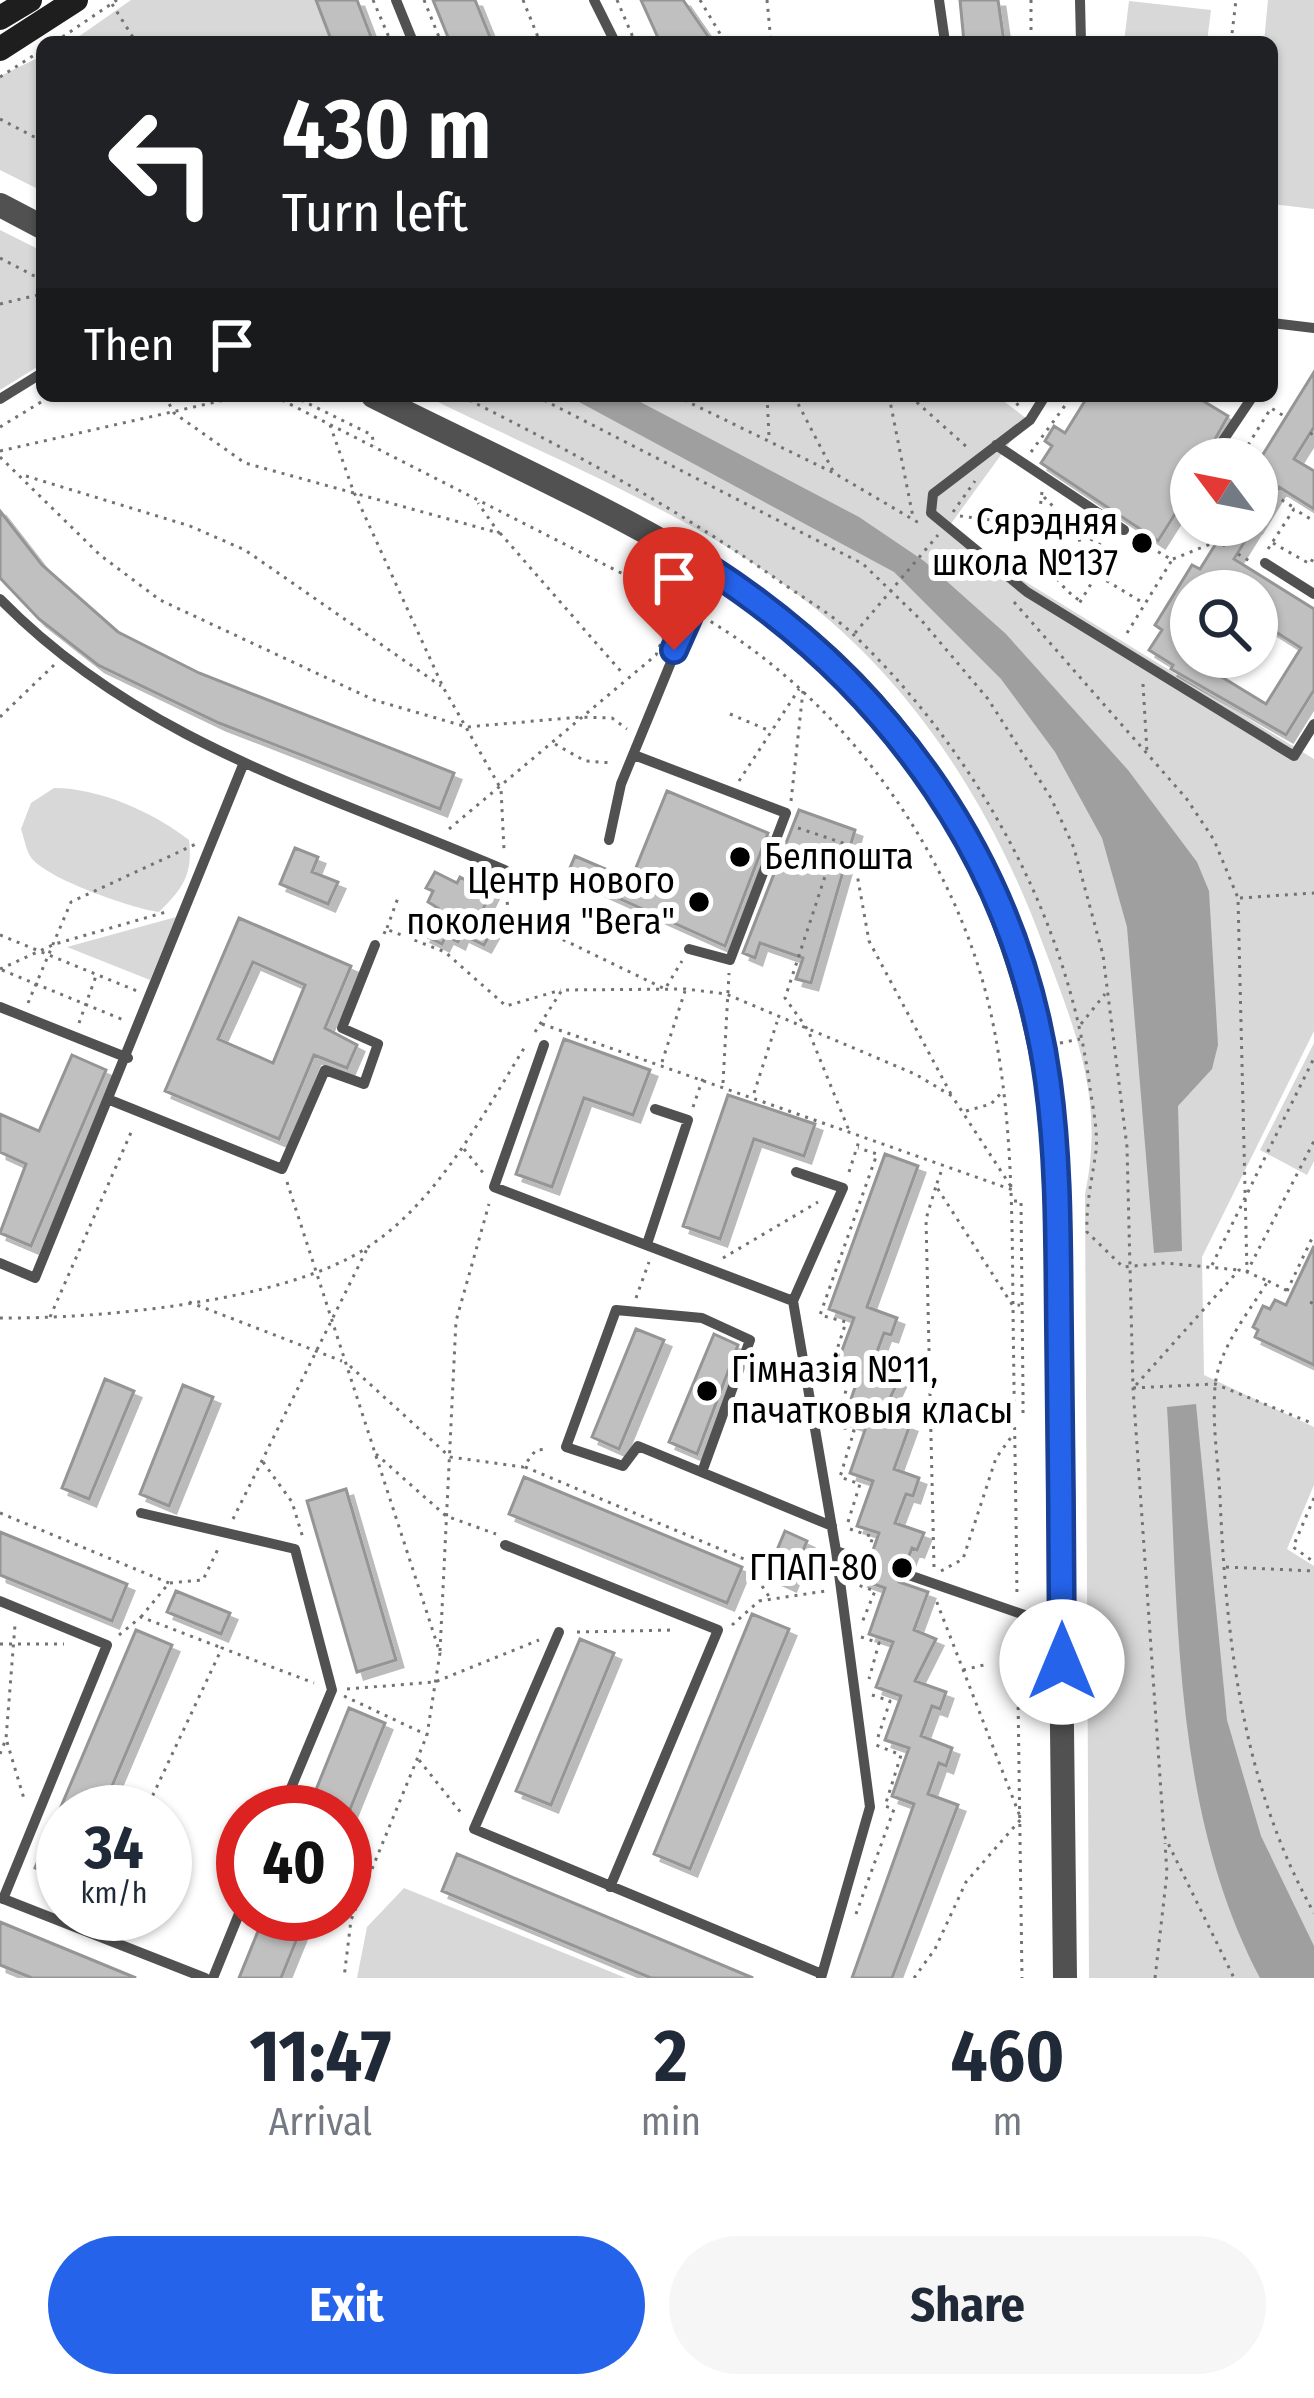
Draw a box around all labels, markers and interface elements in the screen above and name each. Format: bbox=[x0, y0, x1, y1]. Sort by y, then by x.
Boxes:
text: 430 m bbox=[282, 79, 491, 180]
icon: left bbox=[84, 84, 240, 240]
text: Turn left bbox=[282, 181, 468, 245]
icon: arrive bbox=[199, 312, 265, 378]
text: Then bbox=[84, 318, 175, 372]
north arrow bbox=[1170, 438, 1278, 546]
map controls bbox=[1170, 438, 1278, 678]
place label: Сярэдняя школа №137 bbox=[932, 500, 1118, 585]
pin bbox=[623, 527, 725, 650]
marker: Сярэдняя школа №137 bbox=[1129, 530, 1155, 556]
icon: arrive bbox=[641, 545, 707, 611]
button: search bbox=[1170, 570, 1278, 678]
place label: Белпошта bbox=[764, 835, 914, 879]
marker: Белпошта bbox=[727, 844, 753, 870]
place label: Центр нового поколения "Вега" bbox=[406, 859, 675, 944]
marker: Центр нового поколения "Вега" bbox=[686, 889, 712, 915]
place label: Гімназія №11, пачатковыя класы bbox=[731, 1348, 1013, 1433]
marker: Гімназія №11, пачатковыя класы bbox=[694, 1378, 720, 1404]
place label: ГПАП-80 bbox=[749, 1546, 878, 1590]
marker: ГПАП-80 bbox=[889, 1555, 915, 1581]
position arrow bbox=[999, 1599, 1125, 1725]
speed limit sign: 40 bbox=[216, 1785, 372, 1941]
text: 34 bbox=[84, 1812, 144, 1884]
text: km/h bbox=[81, 1875, 147, 1911]
text: 11:47 bbox=[249, 2014, 391, 2100]
text: 2 bbox=[654, 2014, 688, 2100]
text: 460 bbox=[951, 2014, 1065, 2100]
text: Arrival bbox=[269, 2099, 372, 2145]
text: min bbox=[641, 2099, 701, 2145]
text: m bbox=[993, 2099, 1023, 2145]
button: Exit bbox=[48, 2236, 645, 2374]
button: Share bbox=[669, 2236, 1266, 2374]

